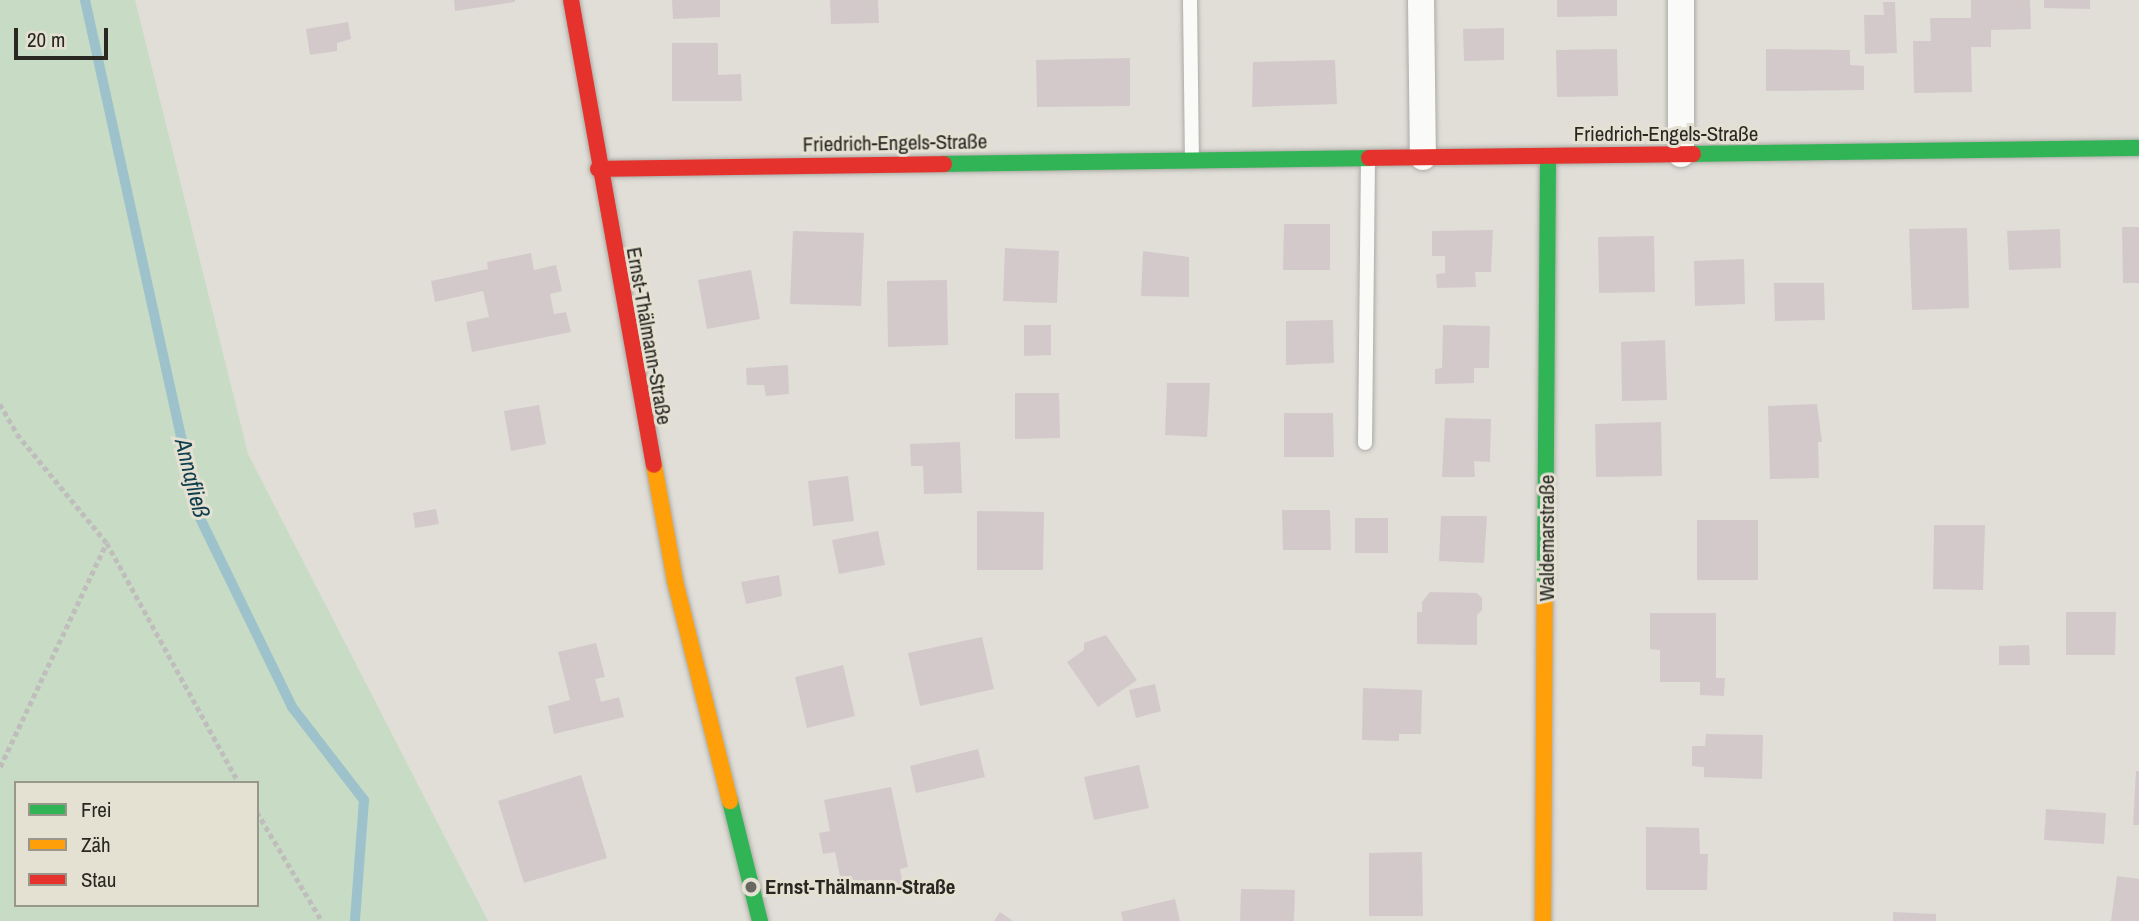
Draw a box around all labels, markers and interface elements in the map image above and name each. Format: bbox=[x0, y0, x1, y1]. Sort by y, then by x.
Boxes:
scale bar bbox=[18, 14, 112, 58]
text: 20 m bbox=[27, 25, 65, 54]
street label: Friedrich-Engels-Straße bbox=[1574, 121, 1758, 147]
street label: Friedrich-Engels-Straße bbox=[802, 129, 988, 157]
street label: Ernst-Thälmann-Straße bbox=[621, 245, 677, 427]
water label: Annafließ bbox=[169, 435, 215, 521]
street label: Waldemarstraße bbox=[1534, 475, 1560, 601]
legend bbox=[14, 781, 259, 907]
text: Frei bbox=[81, 795, 112, 824]
text: Zäh bbox=[81, 830, 111, 859]
text: Stau bbox=[81, 865, 116, 894]
place label: Ernst-Thälmann-Straße bbox=[765, 874, 955, 900]
marker: Ernst-Thälmann-Straße bbox=[743, 879, 759, 895]

